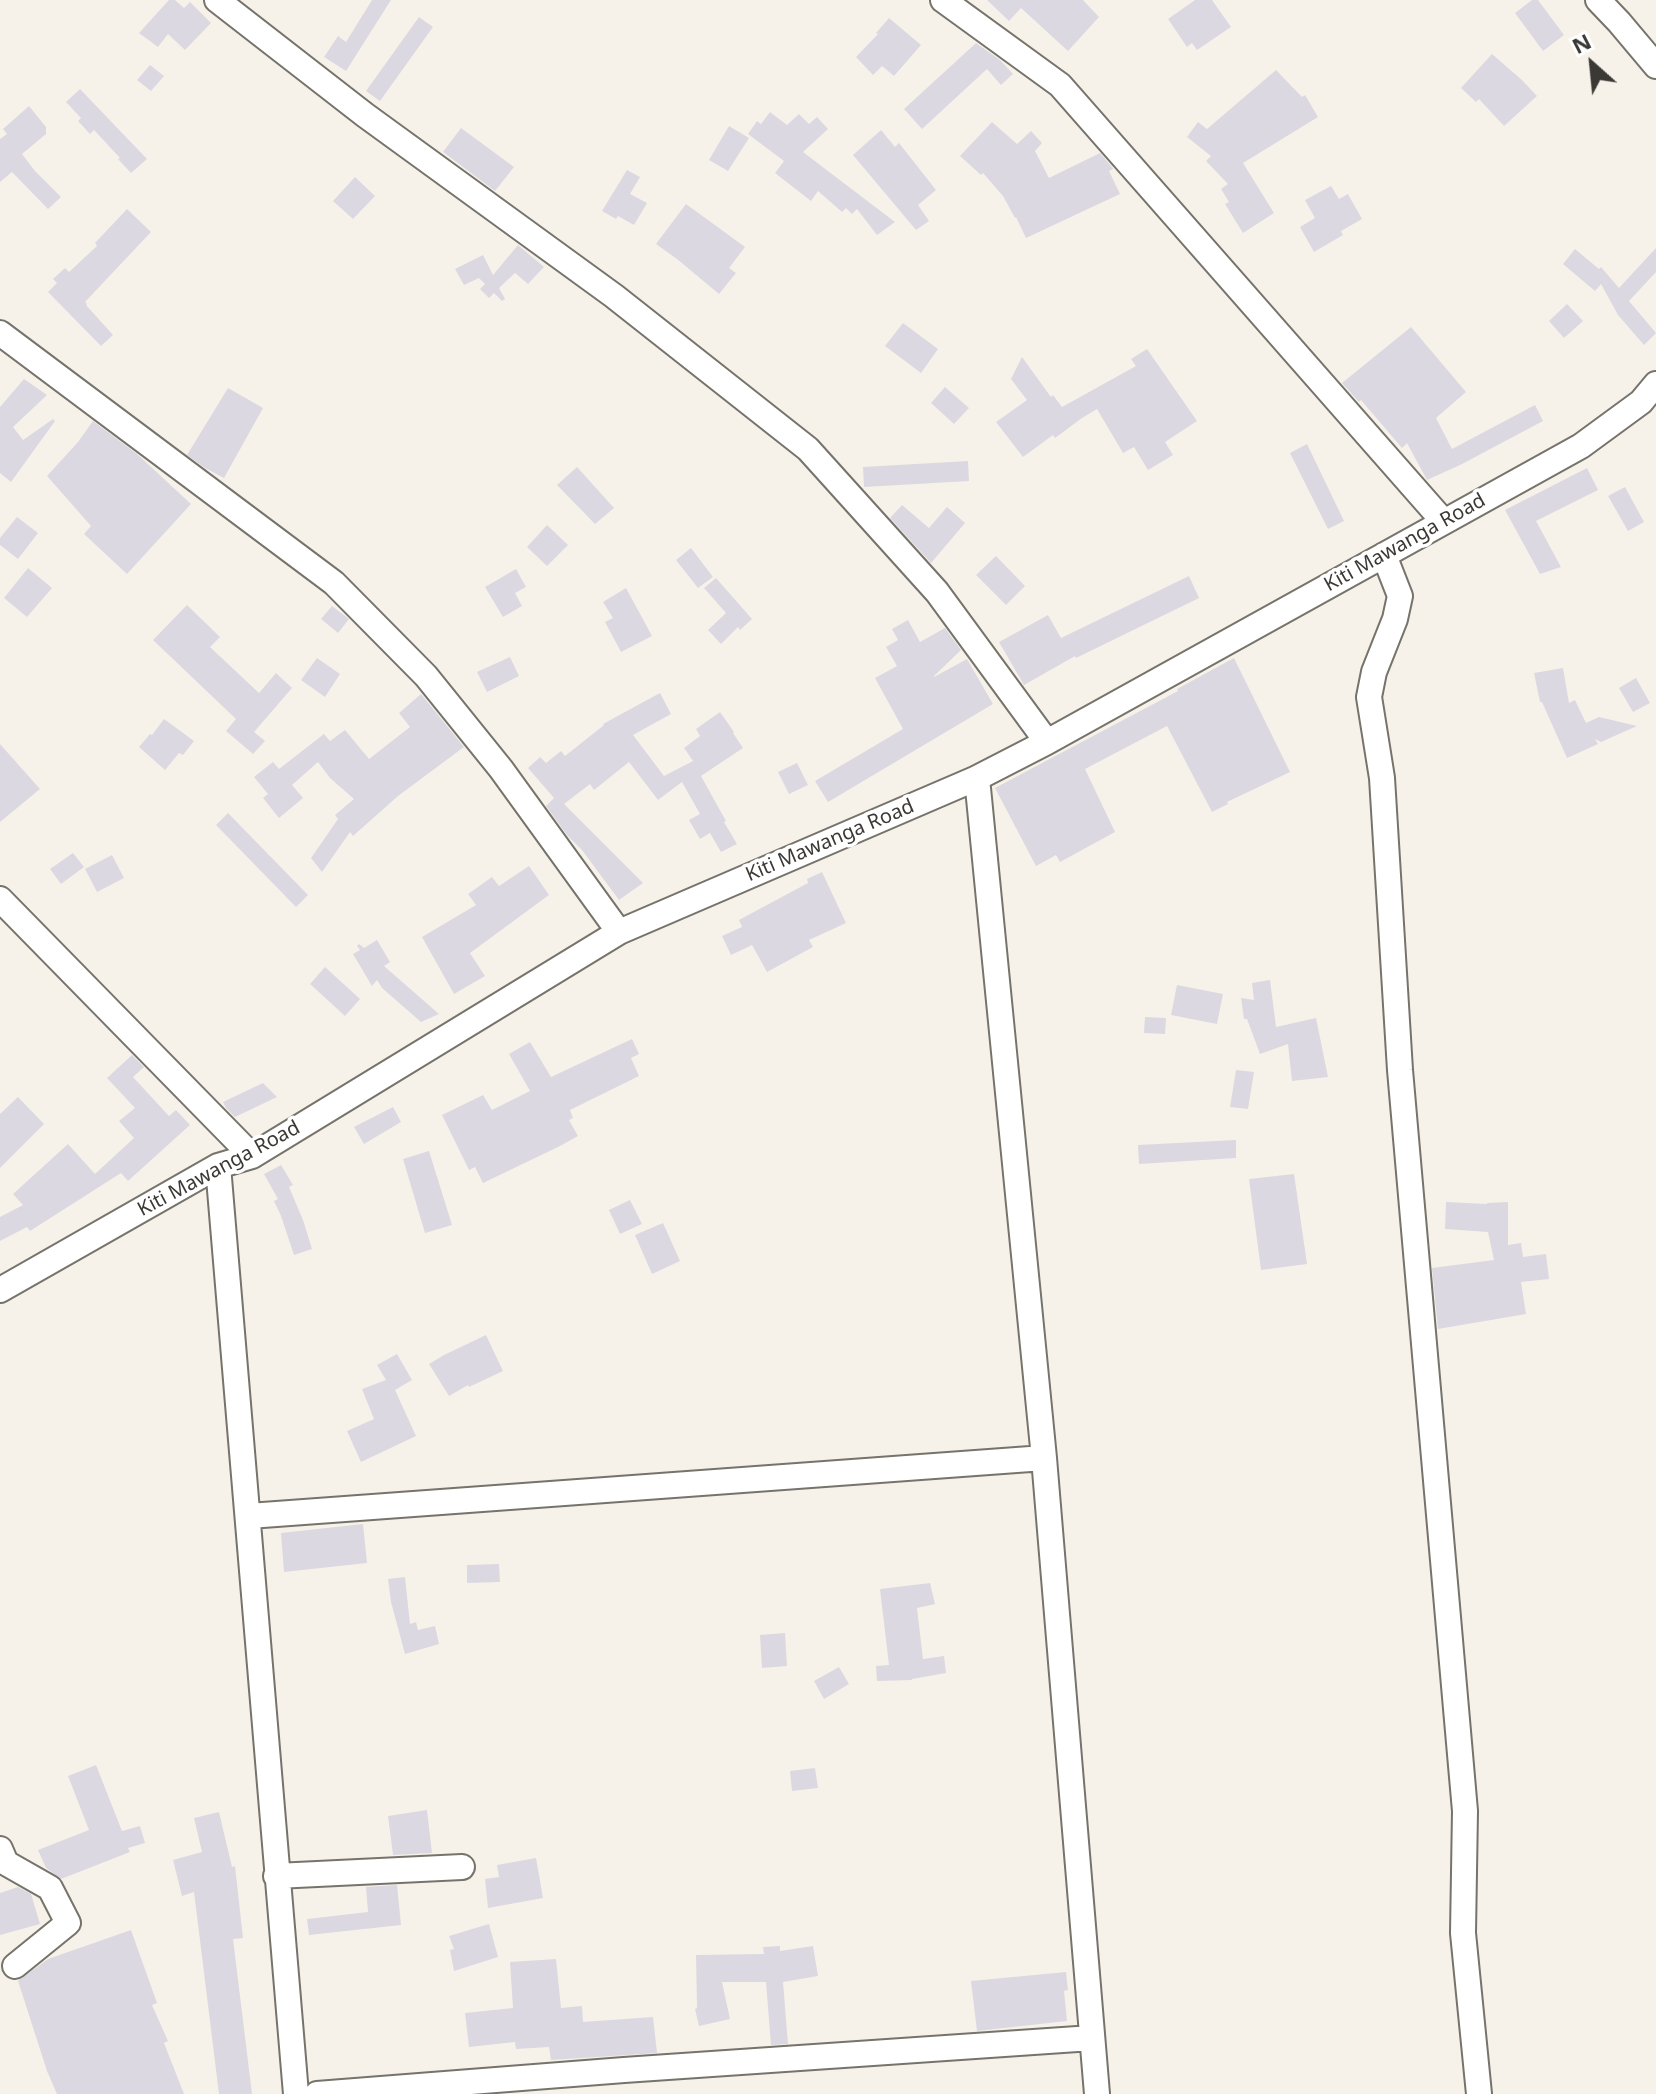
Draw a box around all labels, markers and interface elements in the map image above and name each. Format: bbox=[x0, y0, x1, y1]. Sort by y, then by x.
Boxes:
north arrow bbox=[1552, 24, 1632, 104]
text: N bbox=[1566, 25, 1596, 60]
street label: Kiti Mawanga Road bbox=[1320, 489, 1490, 597]
street label: Kiti Mawanga Road bbox=[742, 795, 918, 887]
street label: Kiti Mawanga Road bbox=[134, 1116, 304, 1222]

